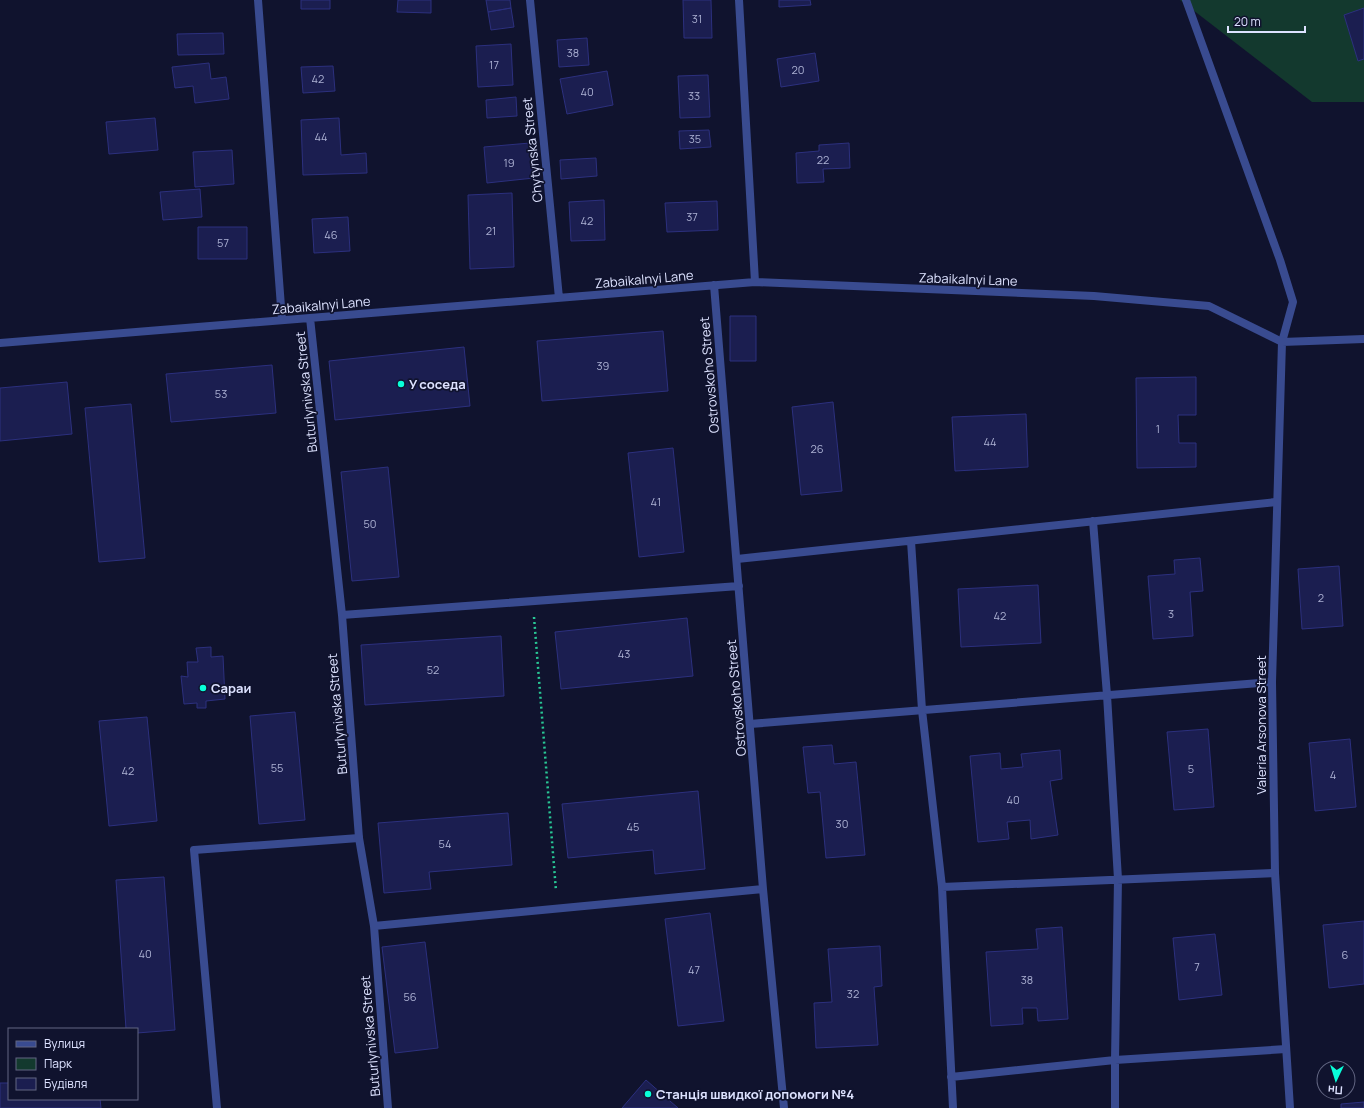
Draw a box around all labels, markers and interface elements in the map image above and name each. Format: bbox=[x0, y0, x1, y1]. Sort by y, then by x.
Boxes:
scale bar bbox=[1228, 8, 1305, 34]
house number: 31 bbox=[692, 11, 702, 26]
text: 20 m bbox=[1234, 13, 1261, 30]
house number: 38 bbox=[567, 45, 579, 60]
house number: 17 bbox=[489, 57, 499, 72]
house number: 20 bbox=[792, 62, 804, 77]
house number: 42 bbox=[312, 71, 324, 86]
house number: 40 bbox=[580, 84, 594, 99]
house number: 33 bbox=[688, 88, 700, 103]
street label: Chytynska Street bbox=[518, 97, 546, 203]
house number: 44 bbox=[314, 129, 328, 144]
house number: 35 bbox=[689, 131, 701, 146]
house number: 22 bbox=[817, 152, 829, 167]
house number: 19 bbox=[503, 155, 515, 170]
house number: 37 bbox=[686, 209, 698, 224]
house number: 42 bbox=[581, 213, 593, 228]
house number: 21 bbox=[486, 223, 496, 238]
house number: 46 bbox=[324, 227, 338, 242]
house number: 57 bbox=[217, 235, 229, 250]
street label: Zabaikalnyi Lane bbox=[594, 266, 694, 292]
street label: Zabaikalnyi Lane bbox=[918, 268, 1018, 290]
street label: Zabaikalnyi Lane bbox=[271, 292, 371, 318]
street label: Ostrovskoho Street bbox=[695, 316, 723, 434]
street label: Buturlynivska Street bbox=[291, 331, 321, 453]
house number: 39 bbox=[597, 358, 610, 373]
place label: У соседа bbox=[409, 375, 466, 393]
marker: У соседа bbox=[396, 379, 406, 389]
house number: 53 bbox=[215, 386, 227, 401]
house number: 1 bbox=[1156, 421, 1160, 436]
house number: 44 bbox=[983, 434, 997, 449]
house number: 26 bbox=[810, 441, 824, 456]
house number: 41 bbox=[651, 494, 661, 509]
house number: 50 bbox=[363, 516, 377, 531]
house number: 2 bbox=[1318, 590, 1324, 605]
house number: 3 bbox=[1168, 606, 1174, 621]
house number: 42 bbox=[994, 608, 1006, 623]
street label: Ostrovskoho Street bbox=[722, 639, 750, 757]
house number: 43 bbox=[618, 646, 630, 661]
street label: Buturlynivska Street bbox=[323, 653, 351, 775]
street label: Valeria Arsonova Street bbox=[1252, 655, 1270, 795]
house number: 52 bbox=[427, 662, 439, 677]
place label: Сараи bbox=[211, 679, 252, 697]
marker: Сараи bbox=[198, 683, 208, 693]
house number: 55 bbox=[271, 760, 283, 775]
house number: 5 bbox=[1188, 761, 1194, 776]
house number: 42 bbox=[122, 763, 134, 778]
house number: 4 bbox=[1330, 767, 1336, 782]
house number: 40 bbox=[1006, 792, 1020, 807]
house number: 30 bbox=[836, 816, 848, 831]
house number: 45 bbox=[627, 819, 639, 834]
house number: 54 bbox=[439, 836, 451, 851]
house number: 40 bbox=[138, 946, 152, 961]
house number: 6 bbox=[1342, 947, 1349, 962]
house number: 7 bbox=[1194, 959, 1200, 974]
house number: 47 bbox=[688, 962, 700, 977]
house number: 38 bbox=[1021, 972, 1033, 987]
street label: Buturlynivska Street bbox=[356, 975, 384, 1097]
house number: 32 bbox=[847, 986, 859, 1001]
house number: 56 bbox=[403, 989, 417, 1004]
legend bbox=[8, 1028, 138, 1100]
text: Вулиця bbox=[44, 1035, 85, 1052]
text: Парк bbox=[44, 1055, 73, 1072]
north arrow bbox=[1316, 1060, 1356, 1100]
text: Будівля bbox=[44, 1075, 87, 1092]
text: Пн bbox=[1327, 1082, 1343, 1098]
place label: Станція швидкої допомоги №4 bbox=[656, 1085, 854, 1103]
marker: Станція швидкої допомоги №4 bbox=[643, 1089, 653, 1099]

